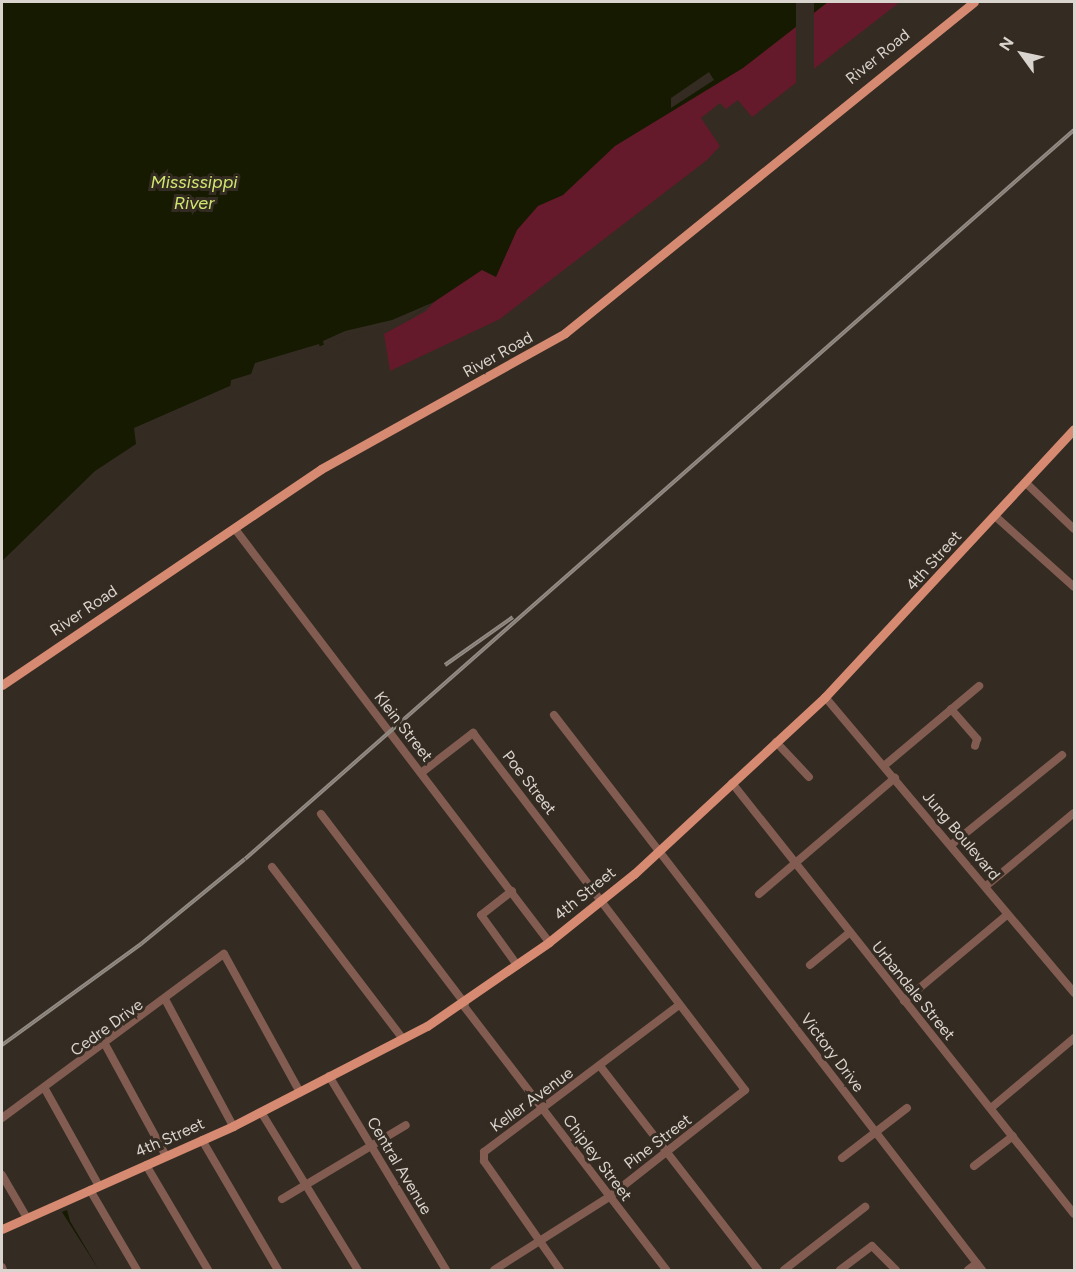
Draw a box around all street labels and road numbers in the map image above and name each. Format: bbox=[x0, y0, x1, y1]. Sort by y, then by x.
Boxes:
street label: River Road bbox=[842, 25, 914, 89]
street label: River Road bbox=[460, 328, 536, 382]
street label: 4th Street bbox=[902, 527, 966, 595]
street label: River Road bbox=[47, 582, 121, 640]
street label: Klein Street bbox=[370, 688, 436, 766]
street label: Poe Street bbox=[498, 747, 560, 819]
street label: Jung Boulevard bbox=[918, 787, 1004, 885]
street label: 4th Street bbox=[550, 863, 620, 925]
street label: Urbandale Street bbox=[867, 938, 959, 1044]
street label: Cedre Drive bbox=[67, 995, 147, 1061]
street label: Victory Drive bbox=[796, 1010, 868, 1096]
street label: Keller Avenue bbox=[487, 1064, 577, 1136]
street label: Pine Street bbox=[621, 1110, 695, 1174]
street label: Chipley Street bbox=[558, 1111, 636, 1205]
street label: 4th Street bbox=[132, 1114, 208, 1162]
street label: Central Avenue bbox=[362, 1114, 436, 1218]

